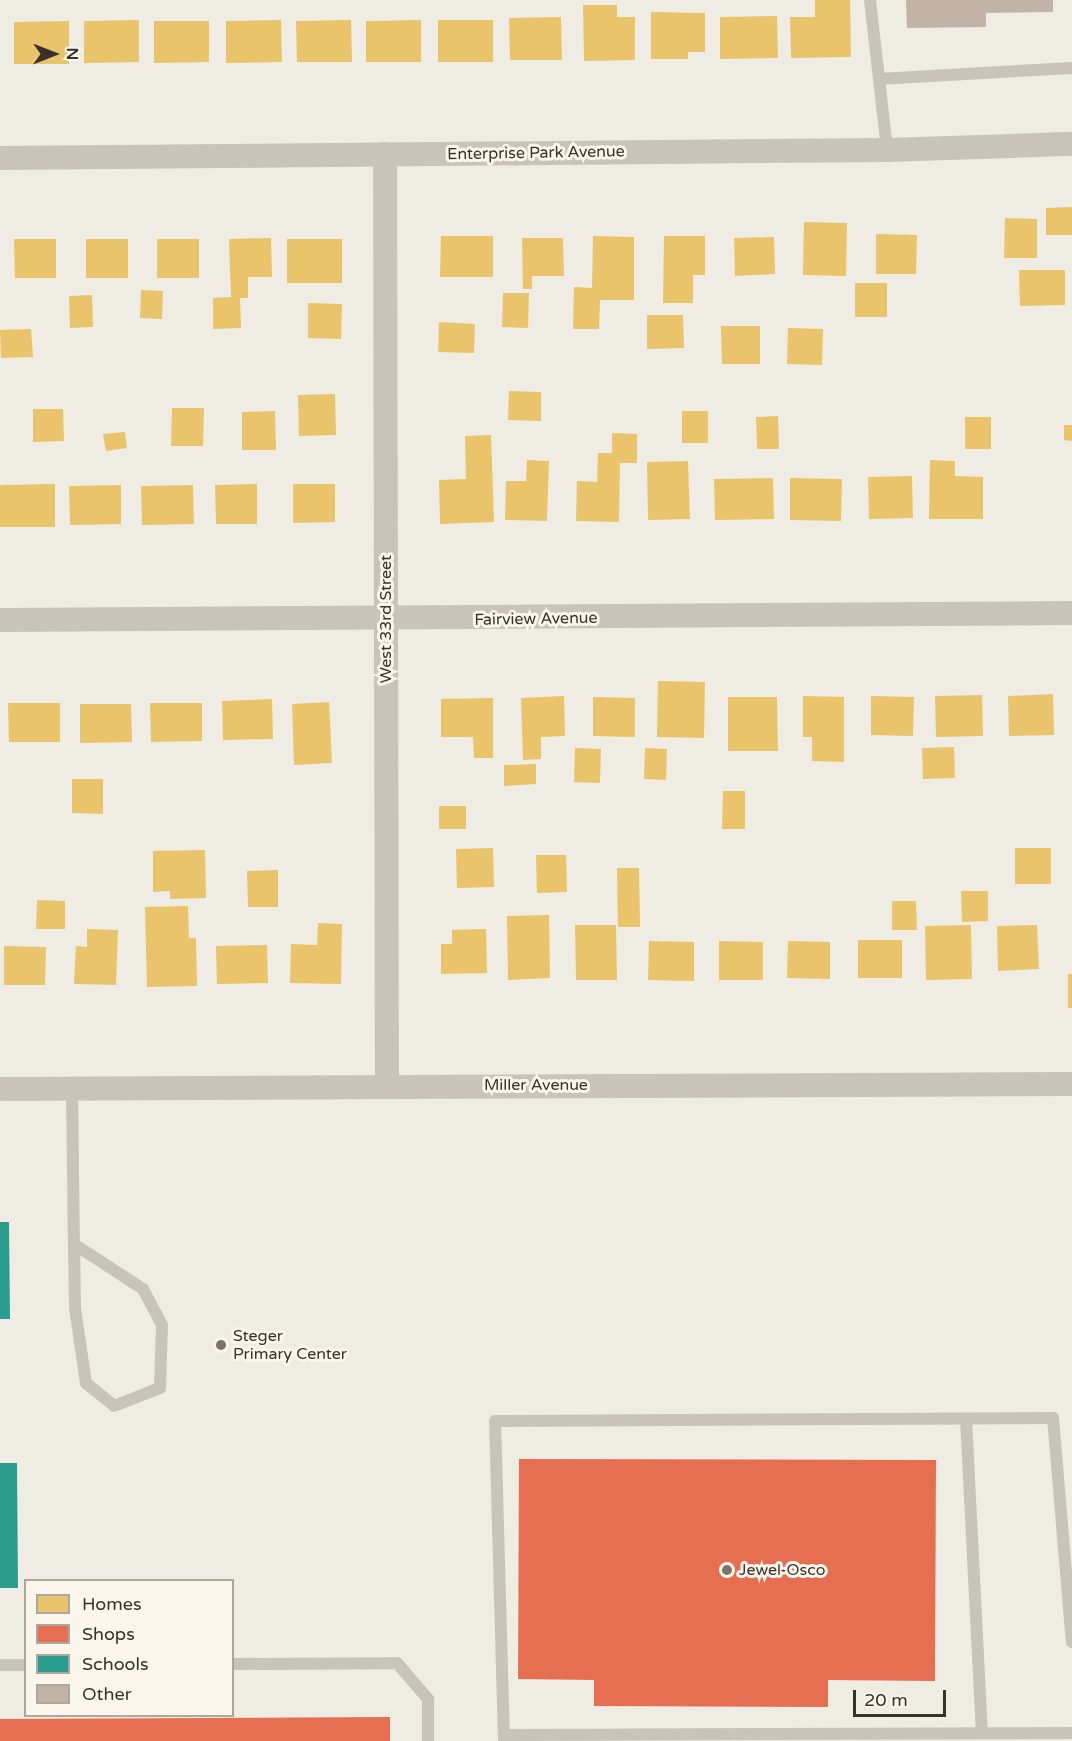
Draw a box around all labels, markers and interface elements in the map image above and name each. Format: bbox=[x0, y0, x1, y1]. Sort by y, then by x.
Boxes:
north arrow bbox=[24, 24, 84, 84]
text: N bbox=[62, 48, 82, 60]
street label: Enterprise Park Avenue bbox=[447, 142, 625, 164]
street label: West 33rd Street bbox=[376, 555, 396, 683]
street label: Fairview Avenue bbox=[474, 608, 598, 630]
street label: Miller Avenue bbox=[484, 1075, 588, 1095]
place label: Steger Primary Center bbox=[233, 1326, 347, 1364]
marker: Steger Primary Center bbox=[214, 1338, 228, 1352]
place label: Jewel-Osco bbox=[739, 1560, 825, 1580]
marker: Jewel-Osco bbox=[720, 1563, 734, 1577]
legend bbox=[24, 1579, 234, 1717]
text: Homes bbox=[82, 1593, 142, 1615]
text: Shops bbox=[82, 1623, 135, 1645]
text: Schools bbox=[82, 1653, 149, 1675]
scale bar bbox=[856, 1678, 949, 1716]
text: Other bbox=[82, 1683, 132, 1705]
text: 20 m bbox=[864, 1689, 908, 1711]

